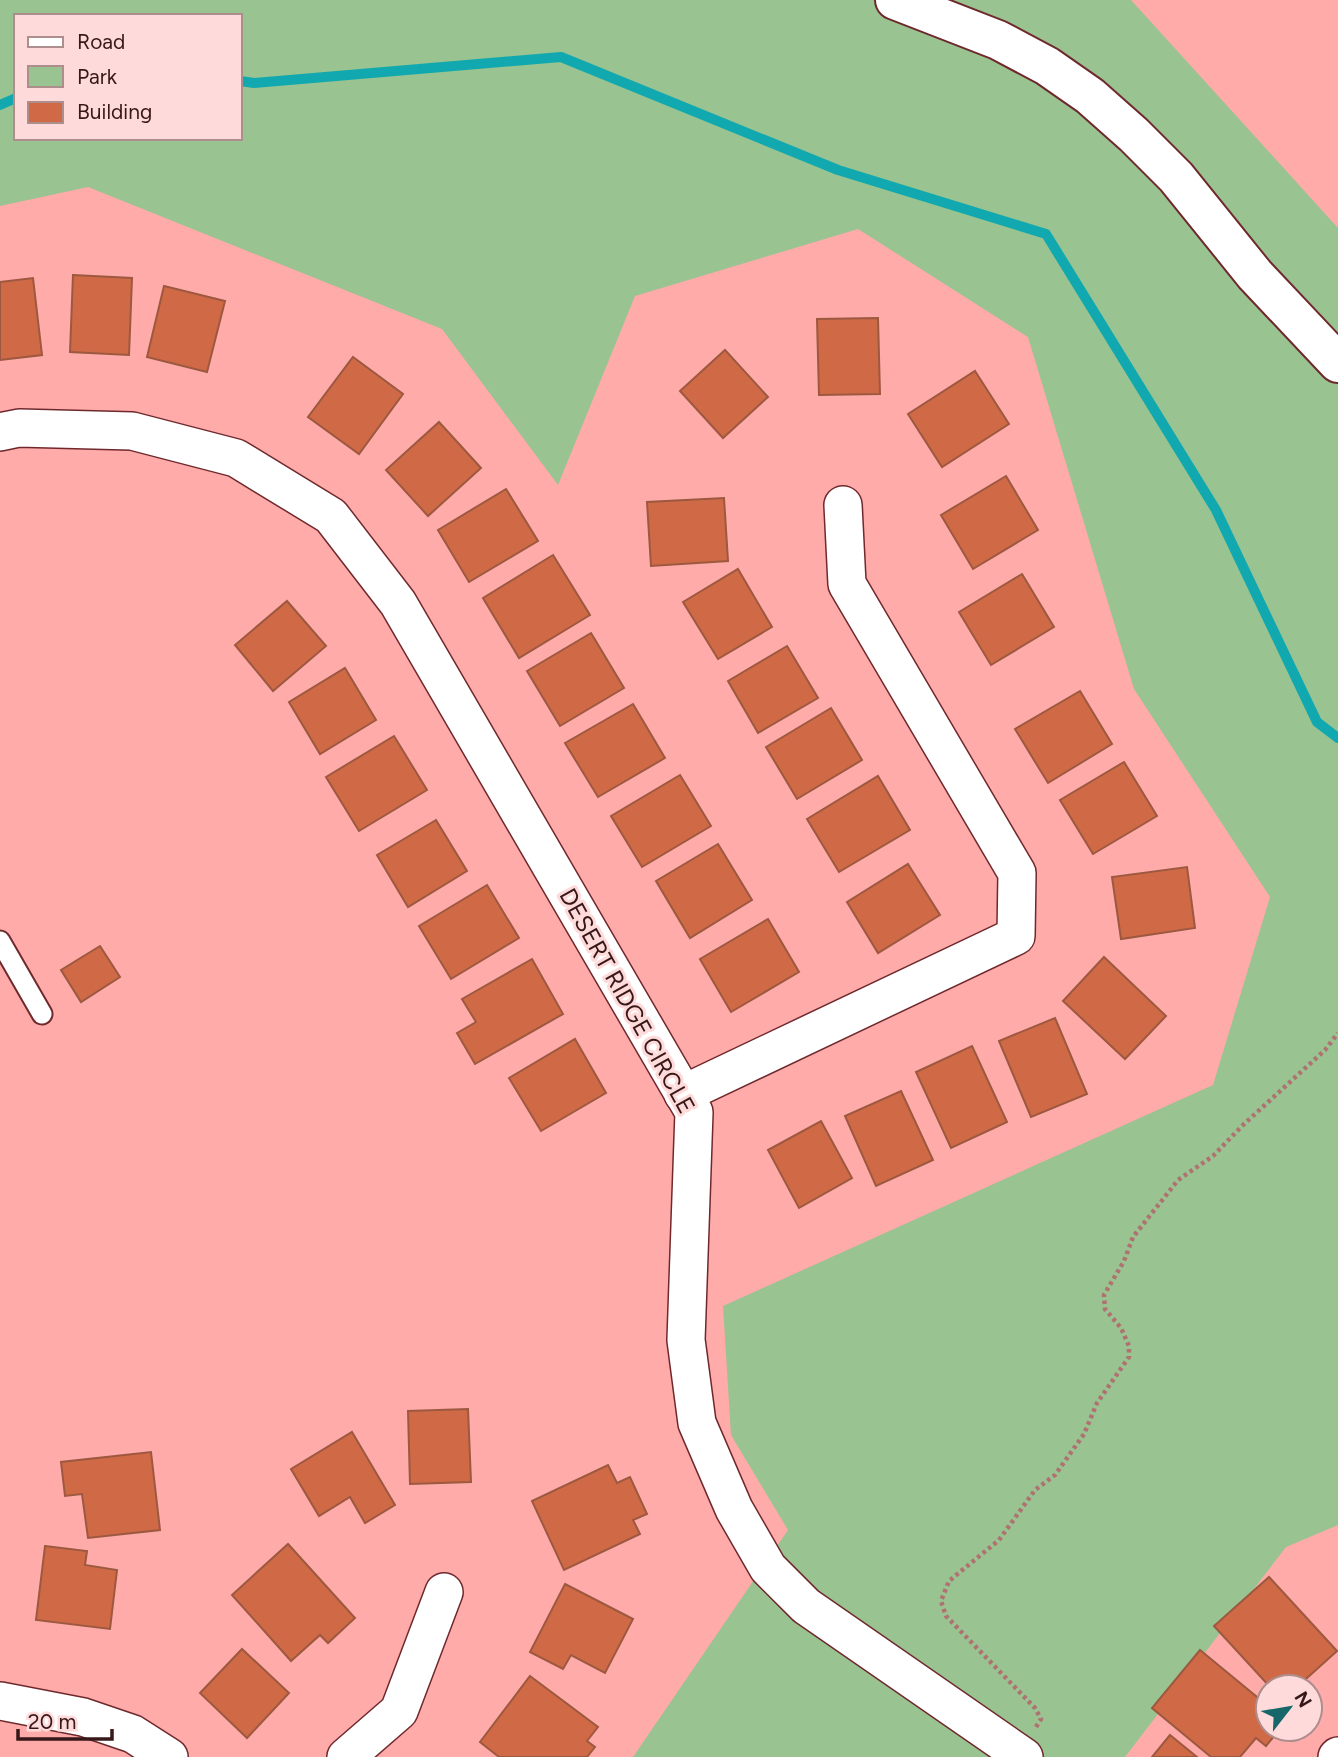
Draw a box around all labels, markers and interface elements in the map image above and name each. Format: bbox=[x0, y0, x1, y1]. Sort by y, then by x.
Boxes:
legend bbox=[14, 14, 242, 140]
text: Road bbox=[77, 29, 125, 54]
text: Park bbox=[77, 64, 118, 89]
text: Building bbox=[77, 99, 152, 124]
street label: DESERT RIDGE CIRCLE bbox=[553, 883, 701, 1118]
north arrow bbox=[1254, 1673, 1324, 1743]
text: N bbox=[1290, 1687, 1317, 1712]
scale bar bbox=[18, 1698, 112, 1742]
text: 20 m bbox=[28, 1709, 76, 1734]

